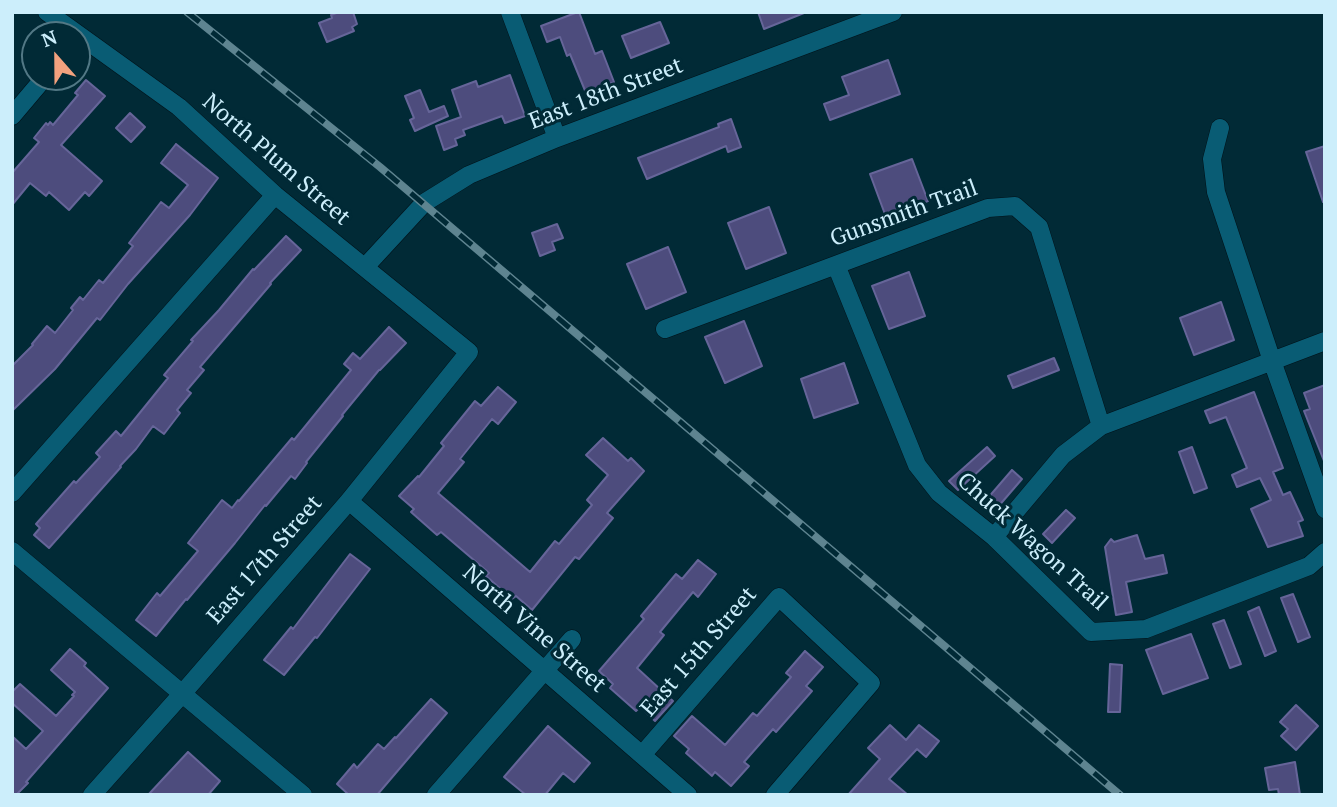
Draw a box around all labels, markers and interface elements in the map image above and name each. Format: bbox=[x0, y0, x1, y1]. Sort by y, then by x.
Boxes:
north arrow bbox=[21, 21, 91, 91]
text: N bbox=[38, 24, 60, 52]
street label: East 18th Street bbox=[525, 52, 687, 136]
street label: North Plum Street bbox=[197, 88, 355, 232]
street label: Gunsmith Trail bbox=[827, 175, 981, 253]
street label: Chuck Wagon Trail bbox=[951, 467, 1113, 617]
street label: East 17th Street bbox=[202, 490, 328, 630]
street label: North Vine Street bbox=[457, 559, 611, 699]
street label: East 15th Street bbox=[635, 582, 763, 722]

